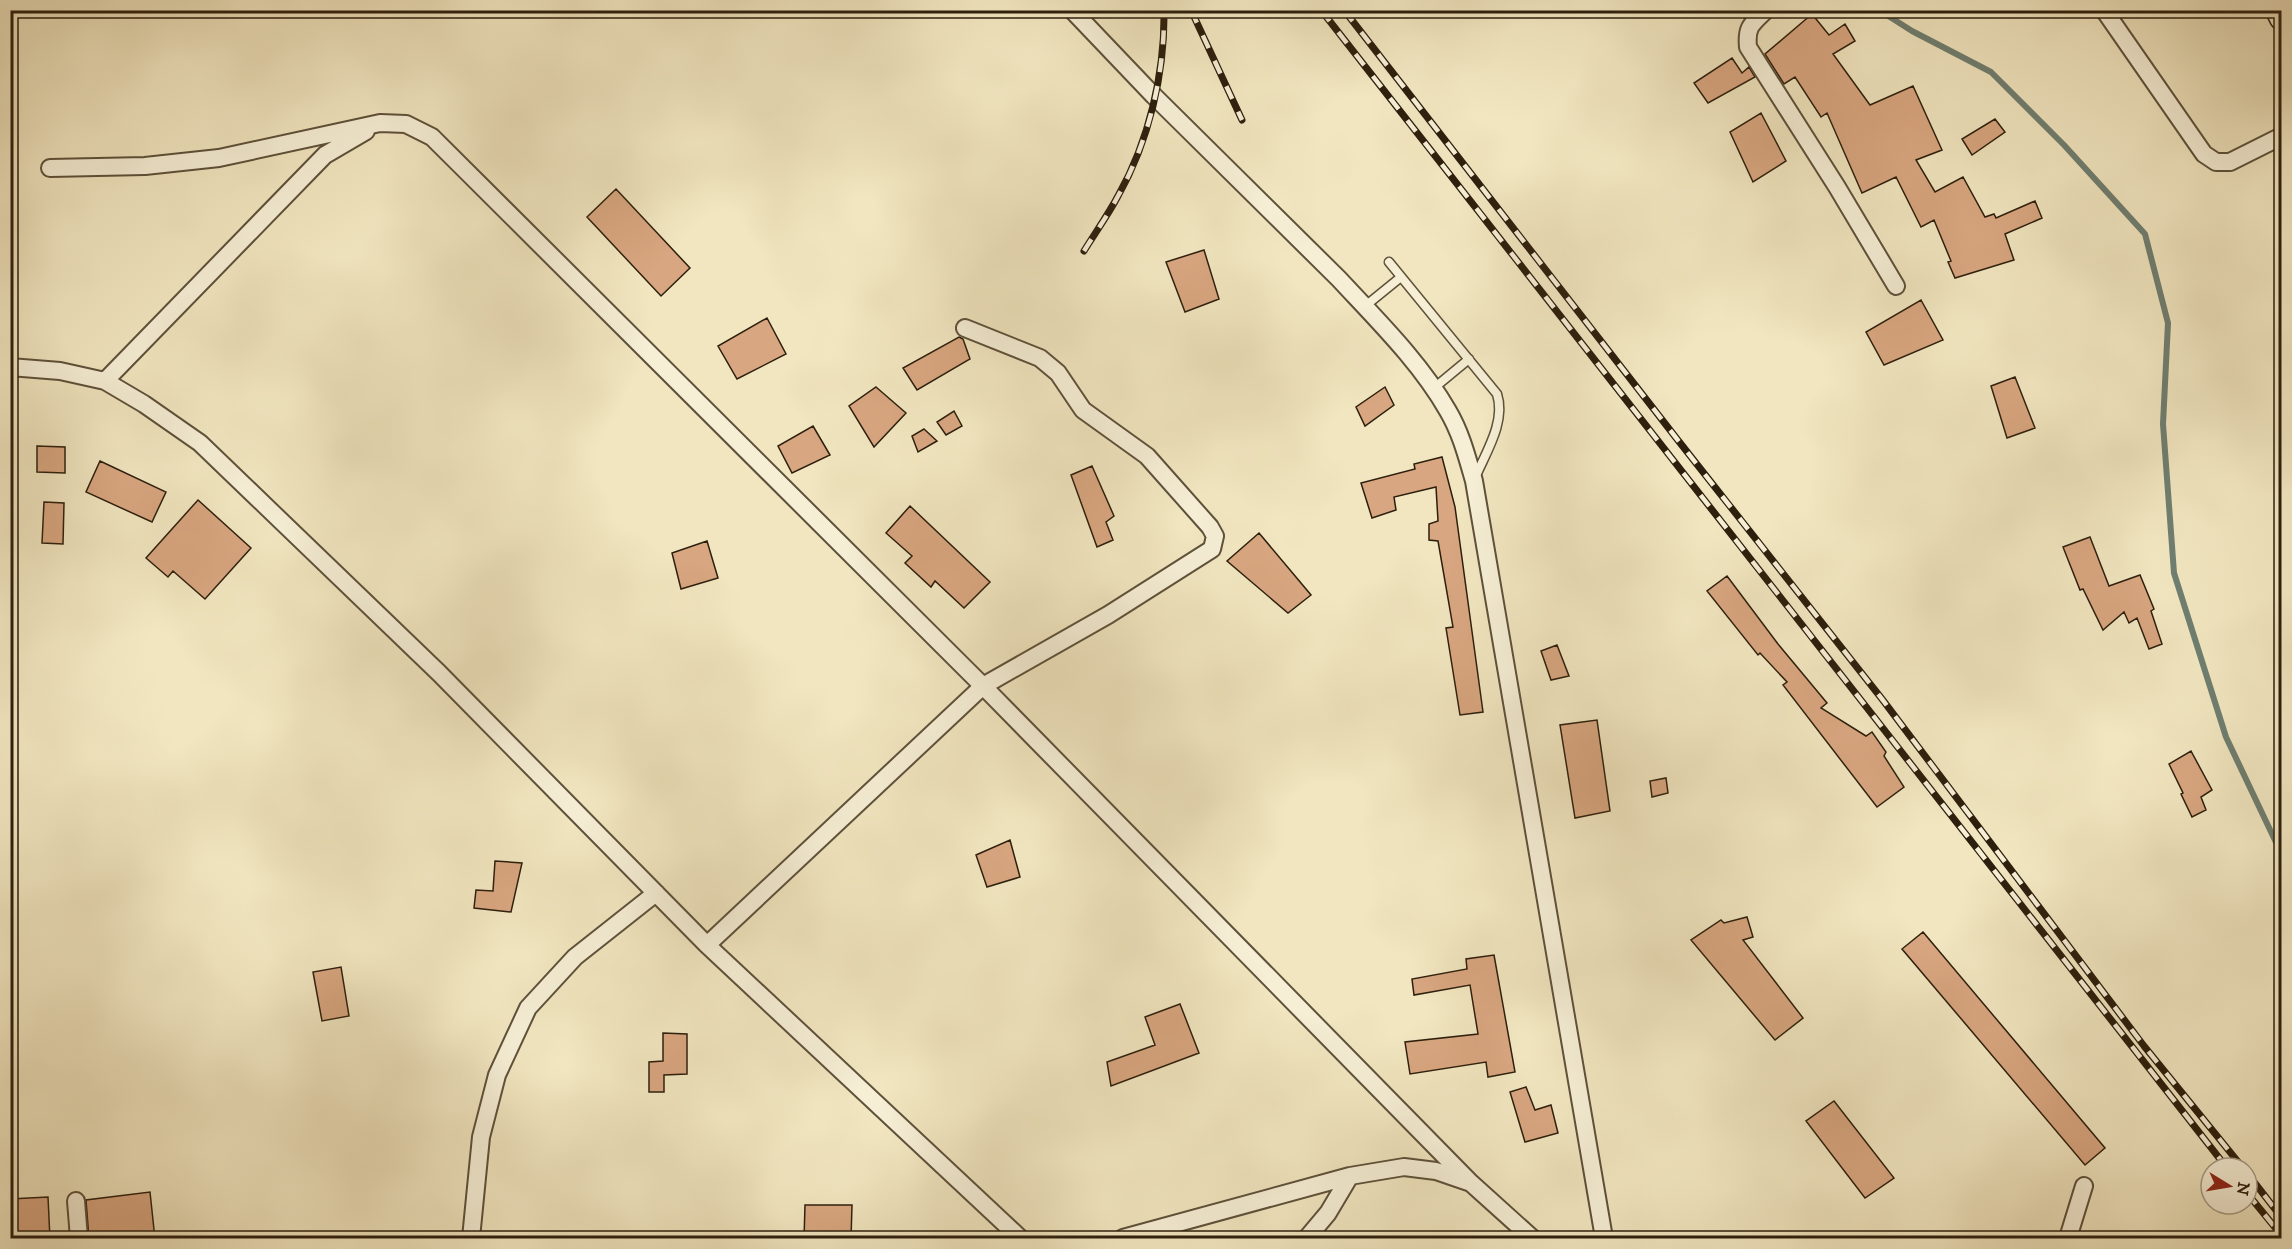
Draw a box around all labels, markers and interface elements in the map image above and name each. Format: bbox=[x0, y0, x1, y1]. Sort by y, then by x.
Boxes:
north arrow bbox=[2199, 1156, 2259, 1216]
text: N bbox=[2232, 1180, 2254, 1197]

